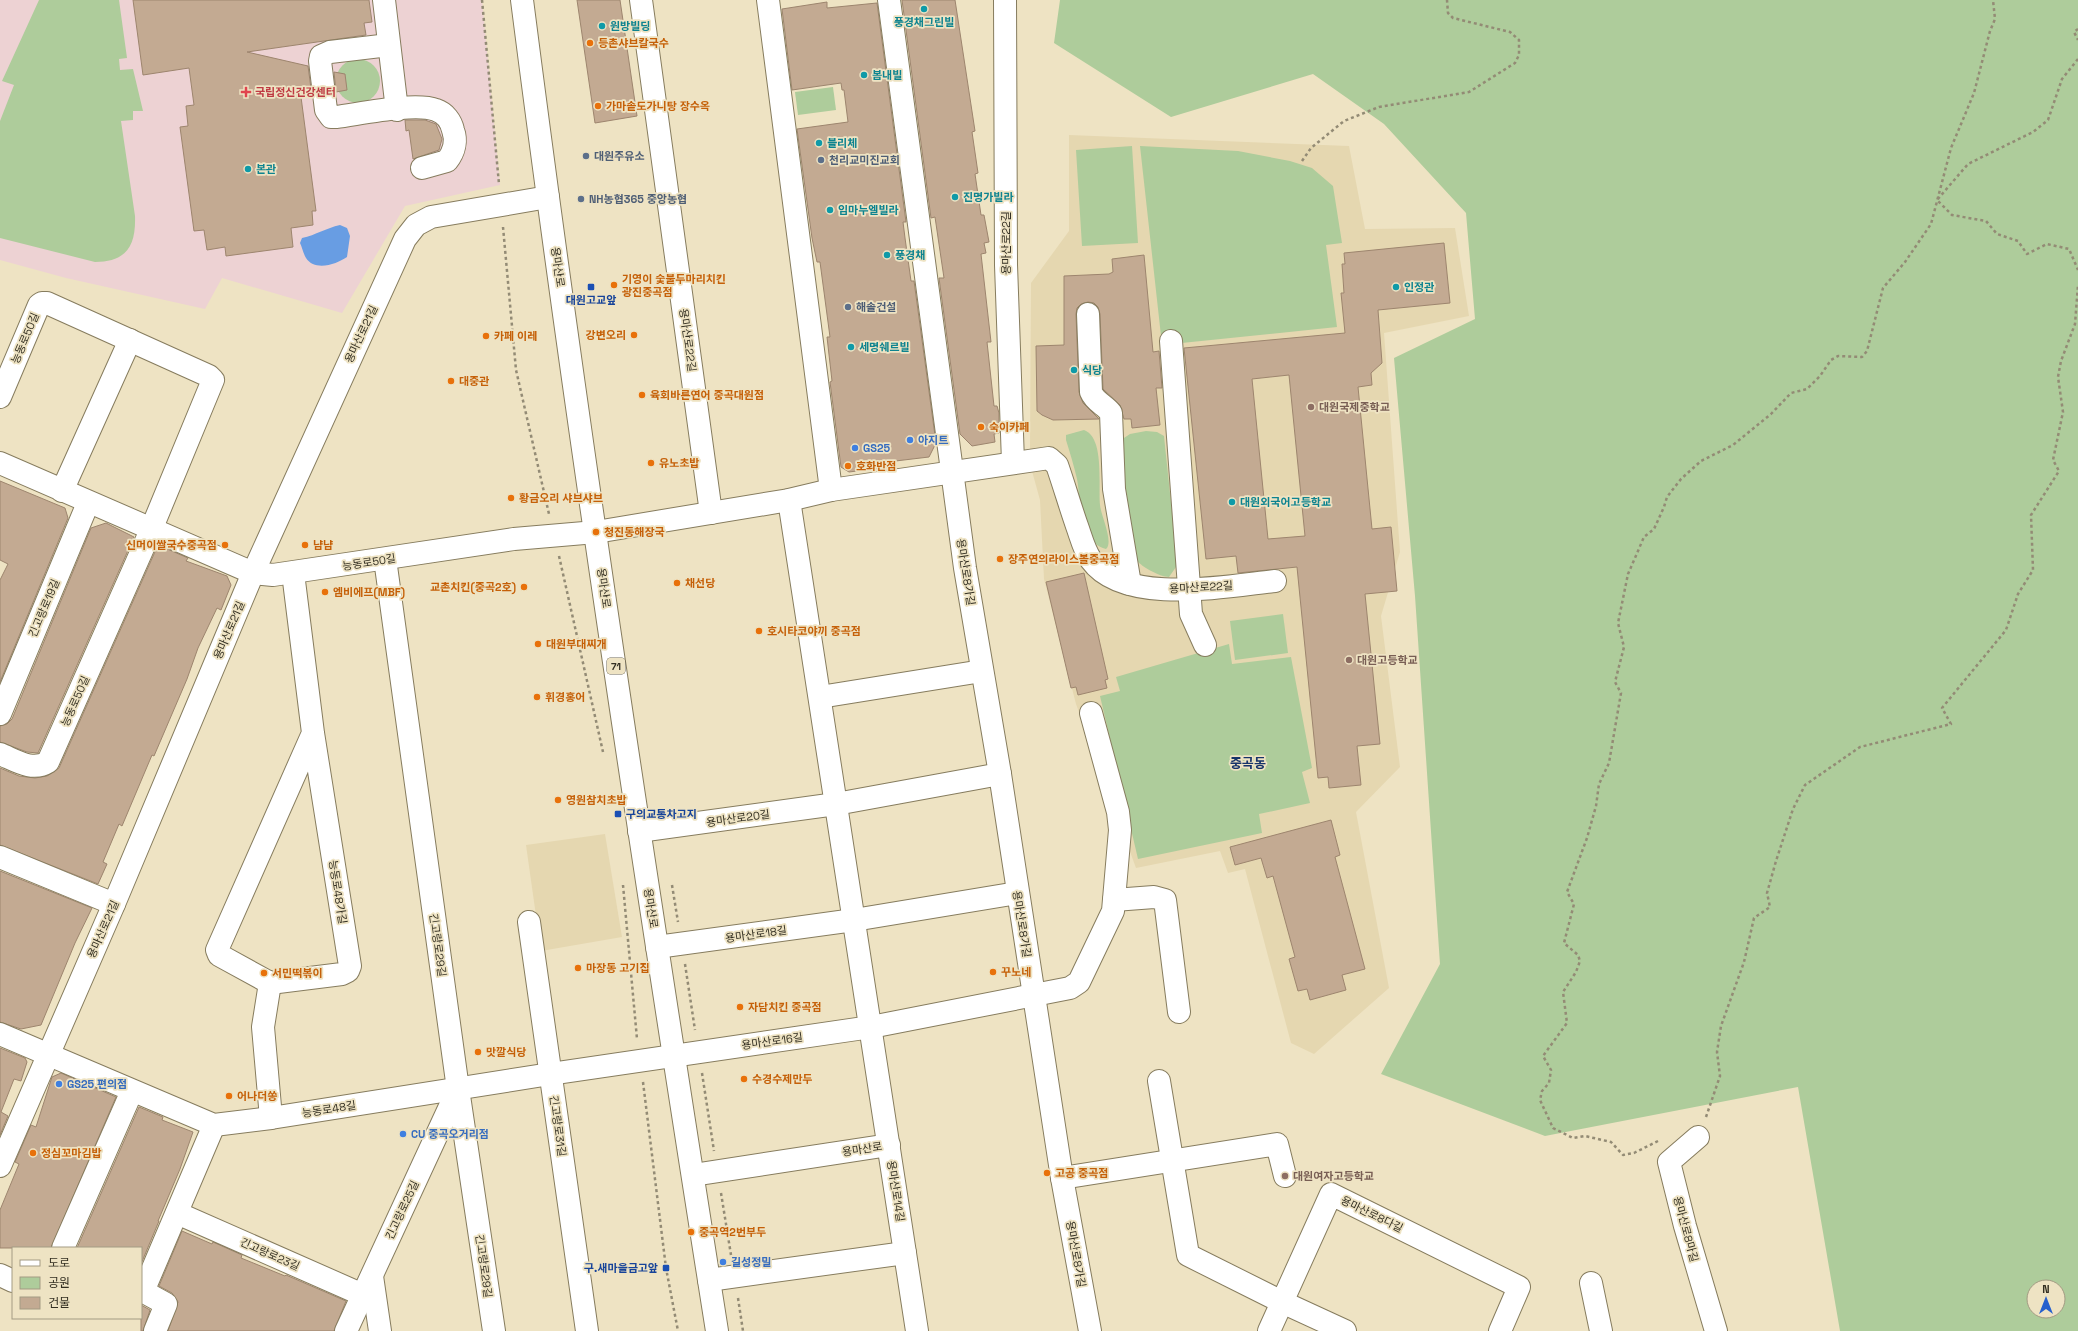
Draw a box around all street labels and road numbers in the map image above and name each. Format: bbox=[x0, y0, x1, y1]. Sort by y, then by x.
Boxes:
street label: 용마산로22길 bbox=[999, 211, 1013, 275]
street label: 용마산로 bbox=[548, 246, 568, 288]
street label: 용마산로21길 bbox=[342, 303, 380, 365]
street label: 용마산로22길 bbox=[677, 307, 699, 373]
street label: 능동로50길 bbox=[8, 310, 42, 366]
street label: 용마산로8가길 bbox=[954, 538, 978, 606]
street label: 능동로50길 bbox=[341, 551, 397, 573]
street label: 용마산로 bbox=[594, 567, 614, 609]
street label: 긴고랑로19길 bbox=[25, 577, 63, 639]
street label: 용마산로22길 bbox=[1169, 578, 1233, 596]
street label: 용마산로21길 bbox=[210, 599, 248, 661]
road number: 71 bbox=[607, 658, 625, 674]
street label: 능동로50길 bbox=[58, 673, 92, 729]
street label: 용마산로20길 bbox=[705, 807, 771, 829]
street label: 능동로48가길 bbox=[326, 859, 350, 925]
street label: 용마산로 bbox=[641, 887, 661, 929]
street label: 용마산로8가길 bbox=[1010, 890, 1034, 958]
street label: 용마산로21길 bbox=[84, 898, 122, 960]
street label: 긴고랑로29길 bbox=[427, 912, 449, 978]
street label: 용마산로18길 bbox=[724, 923, 788, 945]
street label: 용마산로16길 bbox=[740, 1030, 804, 1052]
street label: 긴고랑로31길 bbox=[547, 1094, 569, 1158]
street label: 능동로48길 bbox=[301, 1098, 357, 1120]
street label: 용마산로 bbox=[841, 1139, 883, 1159]
street label: 용마산로14길 bbox=[884, 1159, 908, 1223]
street label: 긴고랑로25길 bbox=[382, 1178, 422, 1242]
street label: 용마산로8다길 bbox=[1339, 1193, 1405, 1235]
street label: 용마산로8마길 bbox=[1670, 1195, 1702, 1263]
street label: 용마산로8가길 bbox=[1063, 1220, 1089, 1288]
street label: 긴고랑로29길 bbox=[473, 1233, 495, 1299]
street label: 긴고랑로23길 bbox=[238, 1235, 302, 1273]

